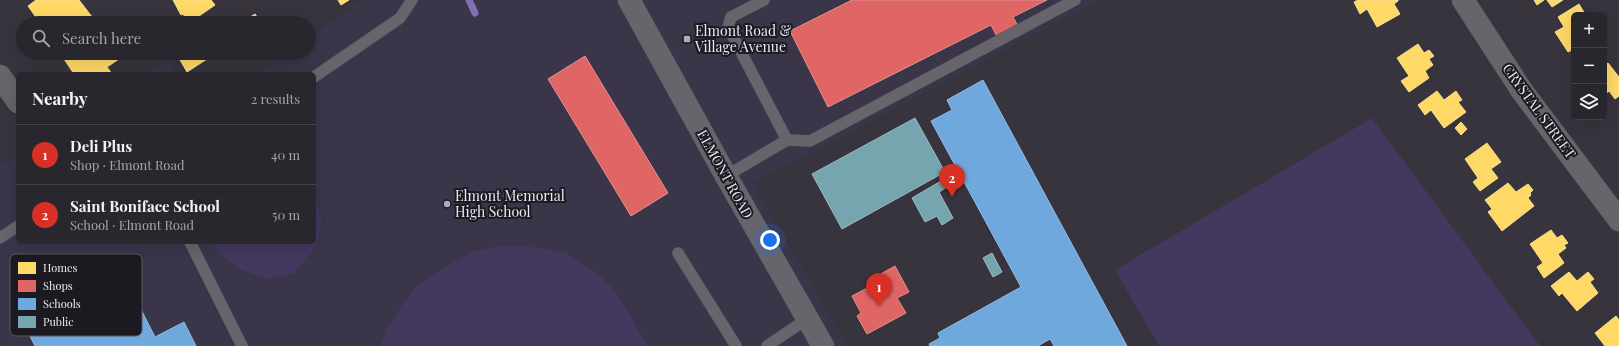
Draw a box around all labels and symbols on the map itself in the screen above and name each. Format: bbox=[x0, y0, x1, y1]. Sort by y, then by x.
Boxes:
place label: Elmont Road & Village Avenue bbox=[694, 21, 792, 56]
marker: Elmont Road & Village Avenue bbox=[682, 34, 692, 44]
street label: CRYSTAL STREET bbox=[1498, 59, 1581, 162]
street label: ELMONT ROAD bbox=[693, 126, 758, 222]
pin: 2 bbox=[939, 164, 965, 197]
place label: Elmont Memorial High School bbox=[455, 186, 565, 221]
marker: Elmont Memorial High School bbox=[442, 199, 452, 209]
your location bbox=[760, 230, 780, 250]
legend bbox=[10, 254, 142, 336]
text: Homes bbox=[43, 260, 77, 275]
pin: 1 bbox=[866, 273, 892, 306]
text: Shops bbox=[43, 278, 73, 293]
text: Schools bbox=[43, 296, 81, 311]
text: Public bbox=[43, 314, 74, 329]

